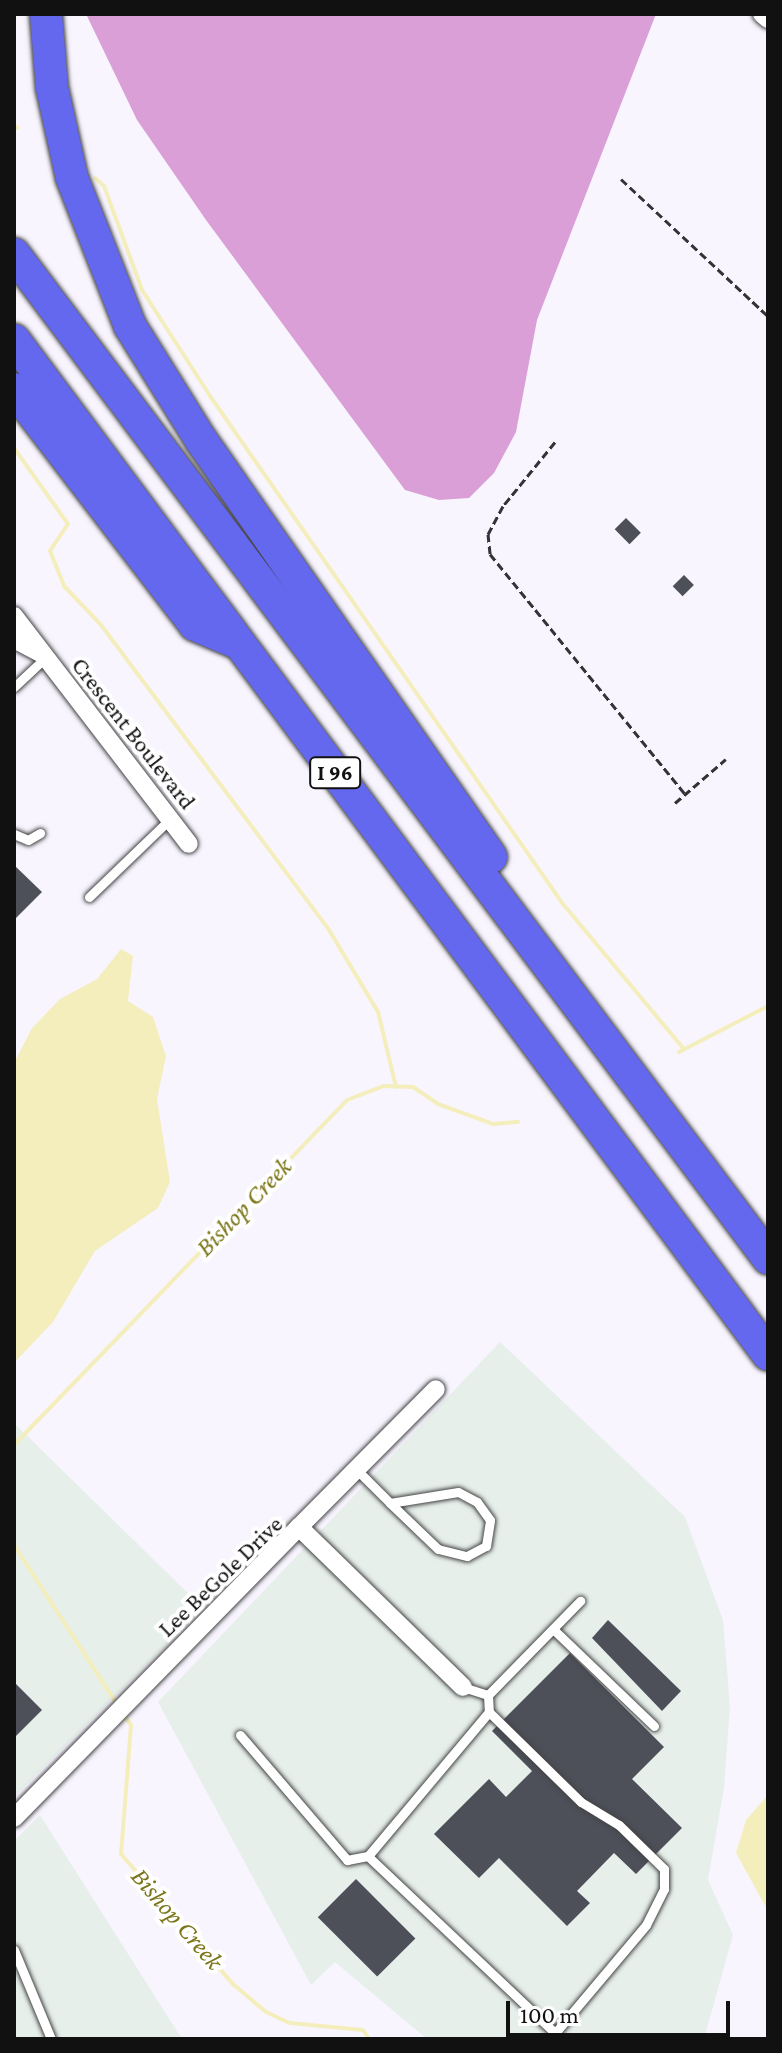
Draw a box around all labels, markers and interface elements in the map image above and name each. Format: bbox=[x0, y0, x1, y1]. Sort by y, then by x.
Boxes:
street label: Crescent Boulevard bbox=[66, 651, 202, 815]
road number: I 96 bbox=[309, 755, 361, 791]
water label: Bishop Creek bbox=[189, 1151, 299, 1263]
street label: Lee BeGole Drive bbox=[152, 1509, 288, 1643]
water label: Bishop Creek bbox=[124, 1862, 230, 1976]
scale bar bbox=[510, 1985, 734, 2035]
text: 100 m bbox=[520, 2001, 579, 2028]

